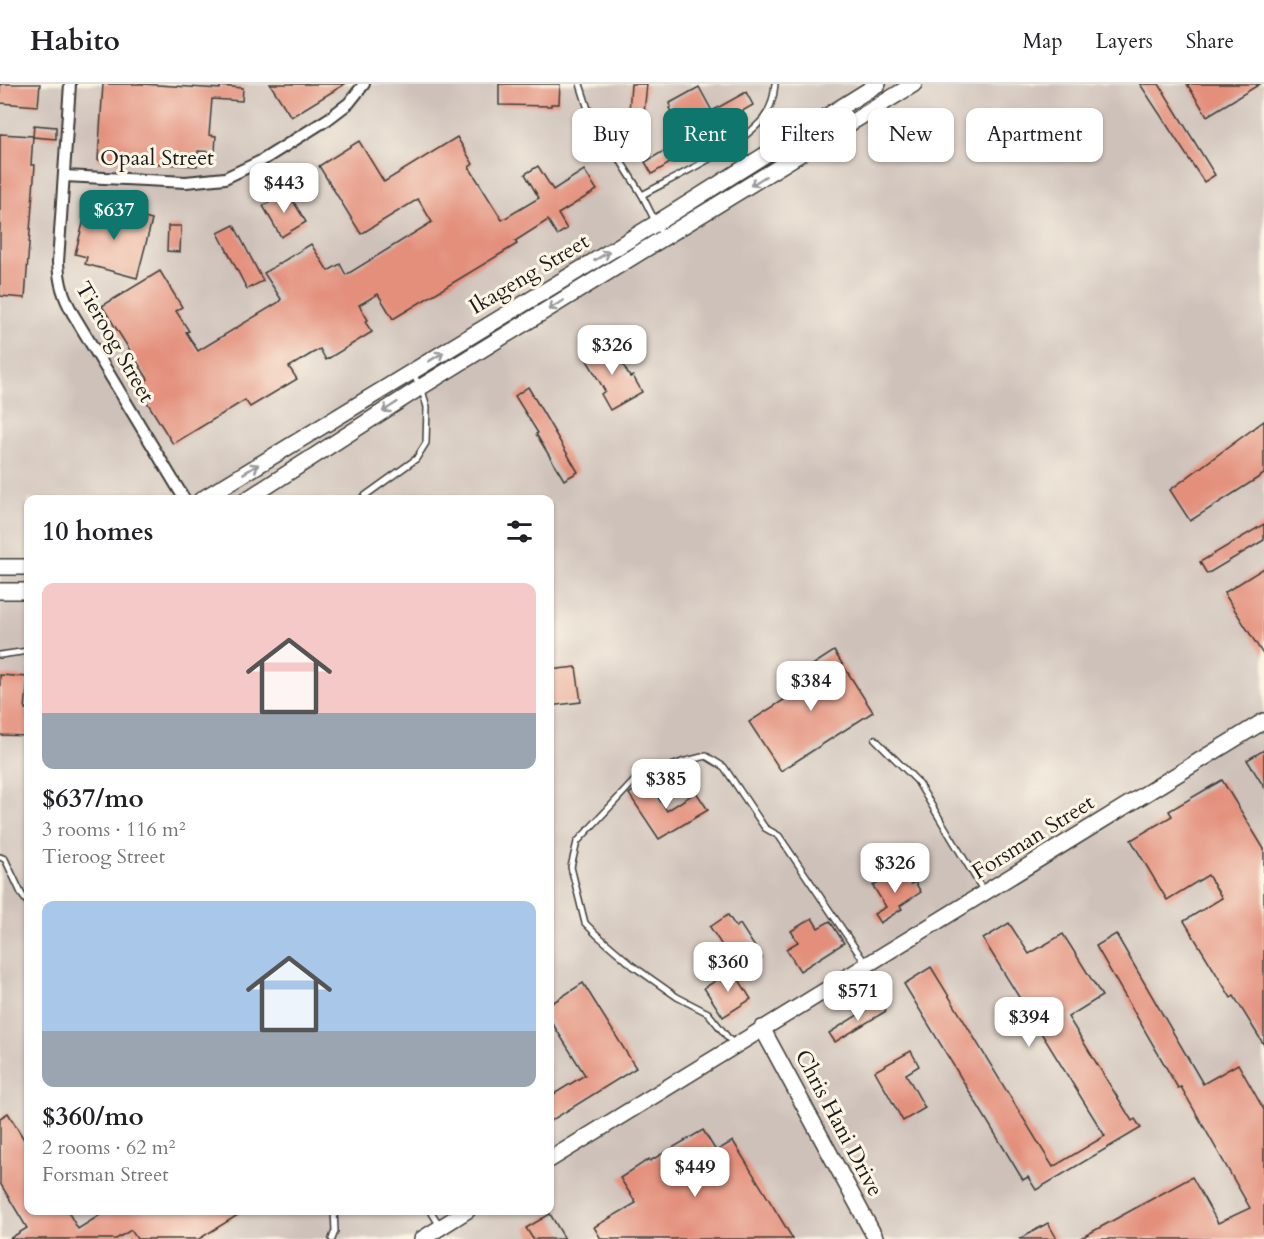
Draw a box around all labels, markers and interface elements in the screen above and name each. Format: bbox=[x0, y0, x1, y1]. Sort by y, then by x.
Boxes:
text: Habito bbox=[30, 22, 120, 60]
text: Map bbox=[1023, 27, 1063, 56]
text: Layers bbox=[1096, 27, 1153, 56]
text: Share bbox=[1186, 27, 1234, 56]
chip: Buy bbox=[572, 108, 651, 162]
chip: Rent bbox=[663, 108, 748, 162]
chip: Filters bbox=[760, 108, 856, 162]
chip: New bbox=[868, 108, 954, 162]
chip: Apartment bbox=[966, 108, 1103, 162]
street label: Opaal Street bbox=[100, 143, 214, 173]
pin: $443 bbox=[248, 163, 320, 214]
text: $443 bbox=[264, 169, 304, 196]
one-way arrow bbox=[750, 176, 767, 188]
pin: $637 bbox=[78, 190, 150, 241]
text: $637 bbox=[94, 196, 134, 223]
street label: Ikageng Street bbox=[464, 226, 595, 322]
one-way arrow bbox=[593, 249, 610, 261]
street label: Tieroog Street bbox=[68, 276, 162, 408]
one-way arrow bbox=[548, 300, 565, 312]
pin: $326 bbox=[576, 325, 648, 376]
text: $326 bbox=[592, 331, 632, 358]
one-way arrow bbox=[427, 351, 444, 363]
one-way arrow bbox=[381, 401, 398, 414]
one-way arrow bbox=[242, 463, 259, 475]
text: 10 homes bbox=[42, 514, 153, 549]
icon: filters bbox=[503, 515, 536, 548]
icon: home bbox=[235, 622, 343, 730]
pin: $384 bbox=[775, 661, 847, 712]
text: $384 bbox=[791, 667, 831, 694]
pin: $385 bbox=[630, 759, 702, 810]
text: $385 bbox=[646, 765, 686, 792]
text: $637/mo bbox=[42, 781, 144, 816]
street label: Forsman Street bbox=[966, 787, 1100, 887]
text: 3 rooms · 116 m² bbox=[42, 816, 186, 843]
text: Tieroog Street bbox=[42, 843, 165, 870]
pin: $326 bbox=[859, 843, 931, 894]
text: $326 bbox=[875, 849, 915, 876]
icon: home bbox=[235, 940, 343, 1048]
pin: $360 bbox=[692, 942, 764, 993]
text: $360 bbox=[708, 948, 748, 975]
pin: $571 bbox=[822, 971, 894, 1022]
text: $571 bbox=[838, 977, 878, 1004]
pin: $394 bbox=[993, 997, 1065, 1048]
text: $394 bbox=[1009, 1003, 1049, 1030]
street label: Chris Hani Drive bbox=[788, 1044, 890, 1202]
text: $360/mo bbox=[42, 1099, 144, 1134]
text: 2 rooms · 62 m² bbox=[42, 1134, 175, 1161]
pin: $449 bbox=[659, 1147, 731, 1198]
text: $449 bbox=[675, 1153, 715, 1180]
text: Forsman Street bbox=[42, 1161, 169, 1188]

